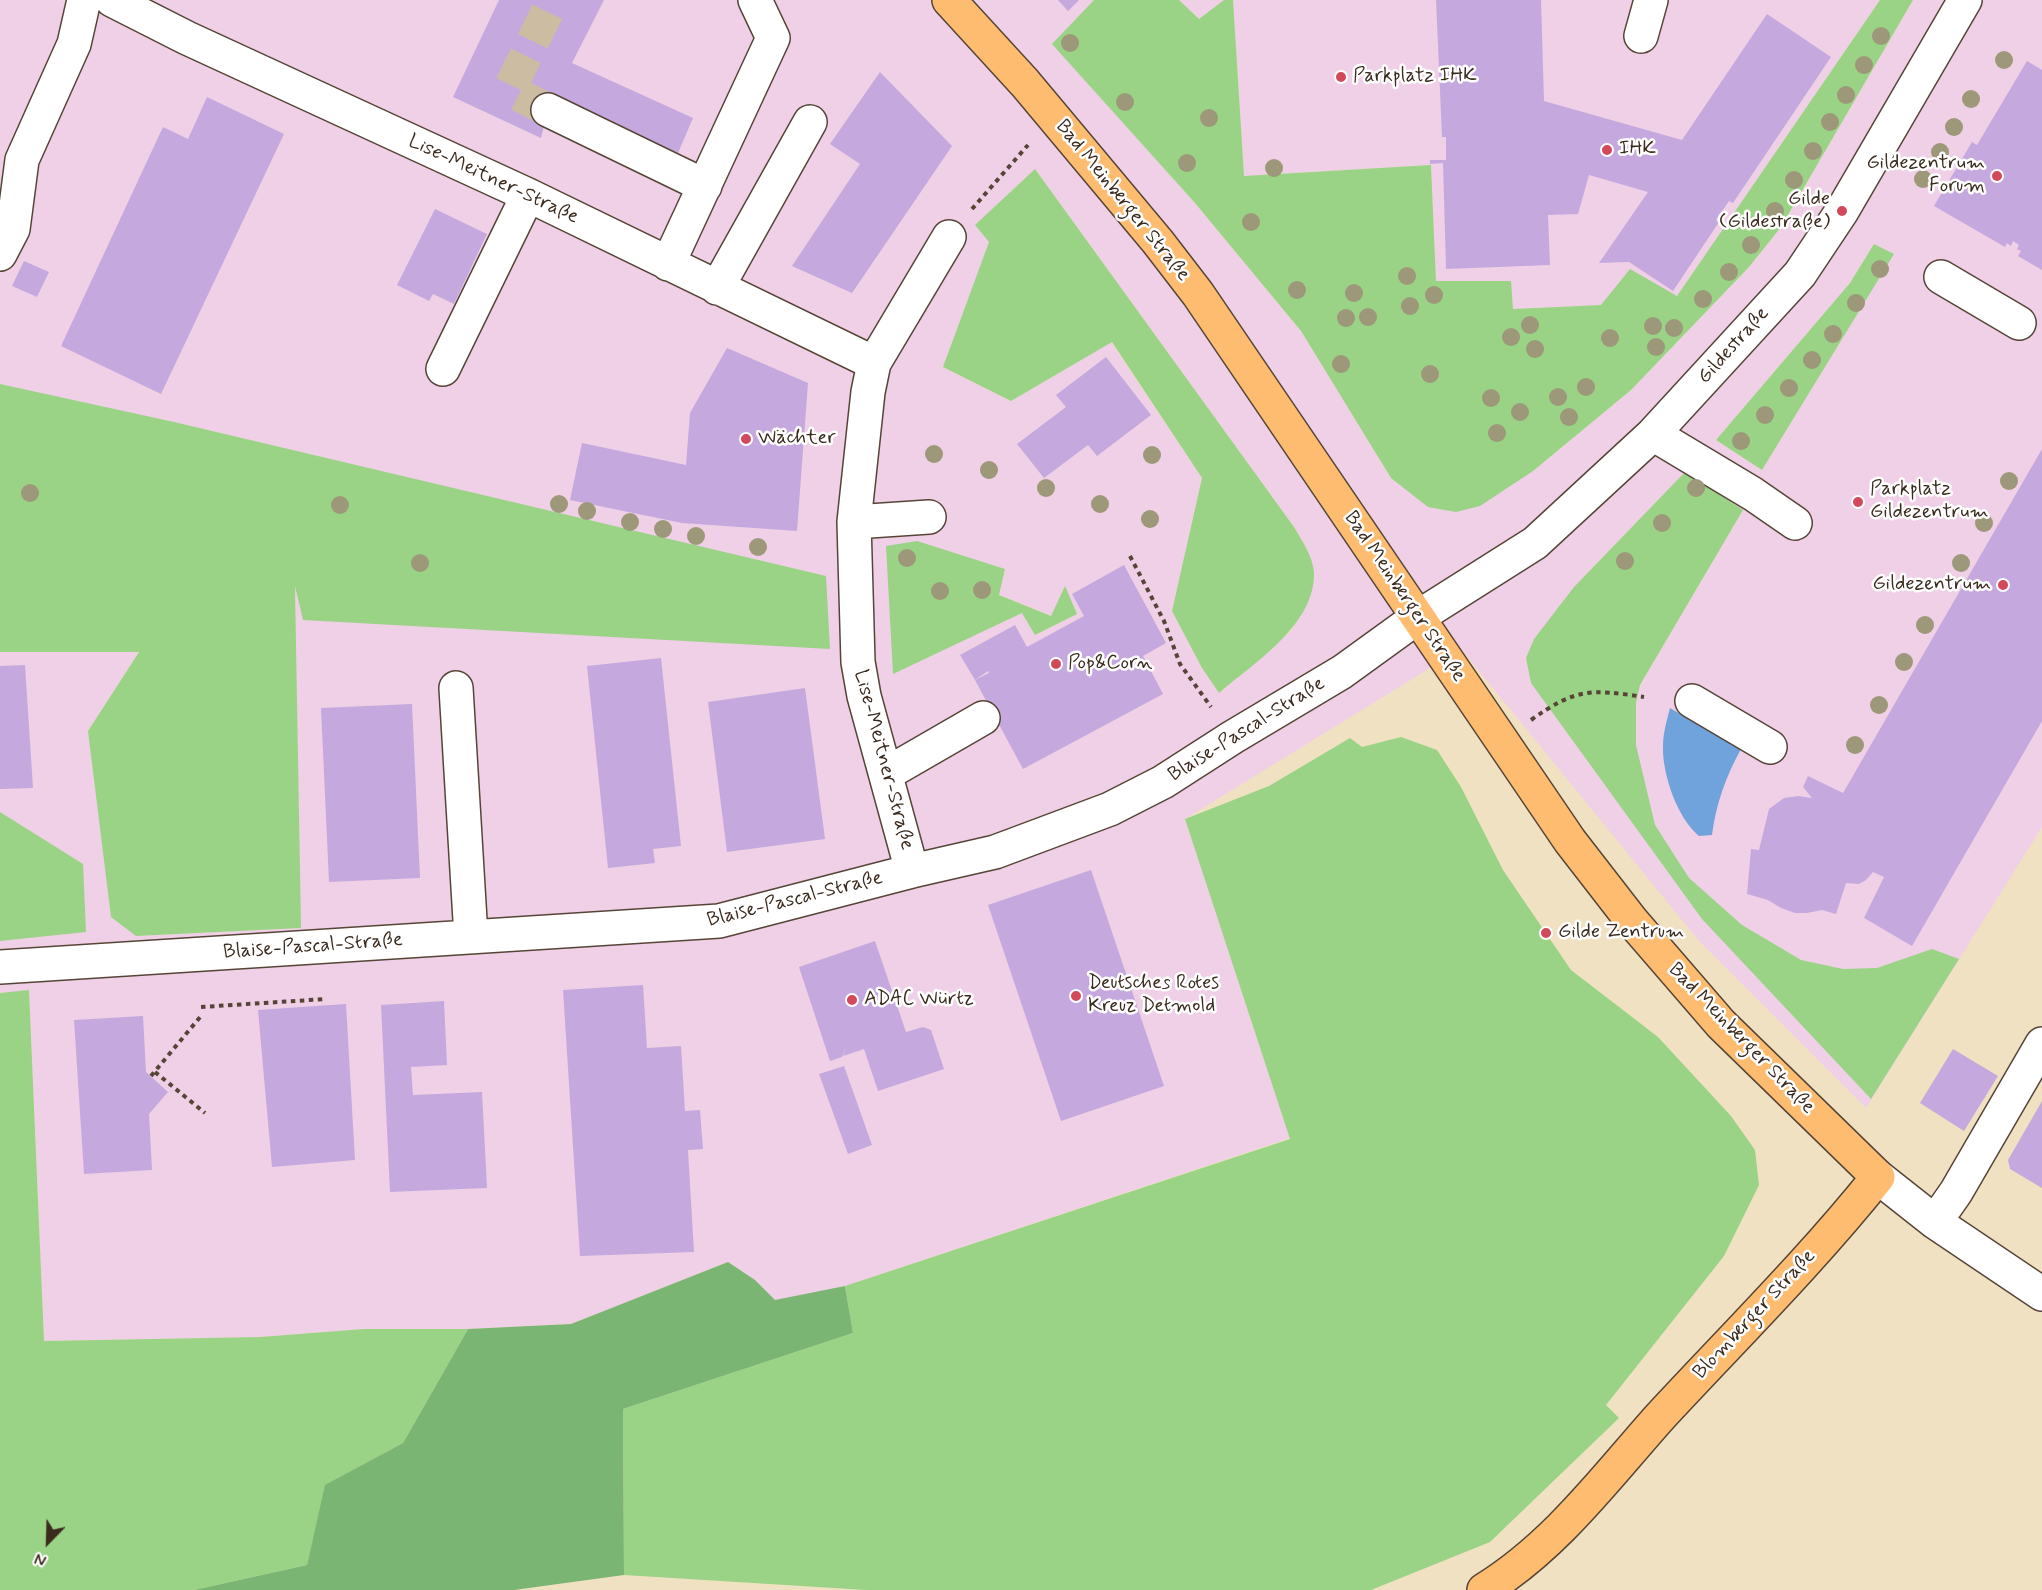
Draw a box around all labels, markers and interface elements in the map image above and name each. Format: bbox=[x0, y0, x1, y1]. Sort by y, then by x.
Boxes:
place label: Parkplatz IHK bbox=[1353, 65, 1477, 89]
marker: Parkplatz IHK bbox=[1334, 70, 1348, 84]
street label: Bad Meinberger Straße bbox=[1050, 116, 1194, 286]
street label: Lise-Meitner-Straße bbox=[404, 130, 582, 230]
place label: IHK bbox=[1619, 138, 1656, 162]
marker: IHK bbox=[1600, 143, 1614, 157]
place label: Gildezentrum Forum bbox=[1866, 152, 1985, 199]
marker: Gildezentrum Forum bbox=[1990, 169, 2004, 183]
place label: Gilde (Gildestraße) bbox=[1719, 188, 1830, 235]
marker: Gilde (Gildestraße) bbox=[1835, 204, 1849, 218]
street label: Gildestraße bbox=[1693, 303, 1775, 389]
place label: Wächter bbox=[758, 427, 836, 451]
marker: Wächter bbox=[739, 432, 753, 446]
place label: Parkplatz Gildezentrum bbox=[1870, 478, 1989, 525]
marker: Parkplatz Gildezentrum bbox=[1851, 495, 1865, 509]
street label: Bad Meinberger Straße bbox=[1338, 507, 1470, 687]
place label: Gildezentrum bbox=[1872, 573, 1991, 597]
marker: Gildezentrum bbox=[1996, 578, 2010, 592]
place label: Pop&Corn bbox=[1068, 652, 1152, 676]
marker: Pop&Corn bbox=[1049, 657, 1063, 671]
street label: Lise-Meitner-Straße bbox=[847, 667, 919, 853]
street label: Blaise-Pascal-Straße bbox=[1164, 672, 1330, 788]
street label: Blaise-Pascal-Straße bbox=[705, 867, 885, 933]
place label: Gilde Zentrum bbox=[1558, 921, 1684, 945]
marker: Gilde Zentrum bbox=[1539, 926, 1553, 940]
street label: Blaise-Pascal-Straße bbox=[222, 929, 404, 965]
street label: Bad Meinberger Straße bbox=[1663, 959, 1819, 1119]
place label: Deutsches Rotes Kreuz Detmold bbox=[1088, 972, 1219, 1019]
place label: ADAC Würtz bbox=[864, 988, 974, 1012]
marker: Deutsches Rotes Kreuz Detmold bbox=[1069, 989, 1083, 1003]
marker: ADAC Würtz bbox=[845, 993, 859, 1007]
street label: Blomberger Straße bbox=[1689, 1245, 1821, 1385]
north arrow bbox=[18, 1512, 78, 1572]
text: N bbox=[32, 1547, 50, 1571]

